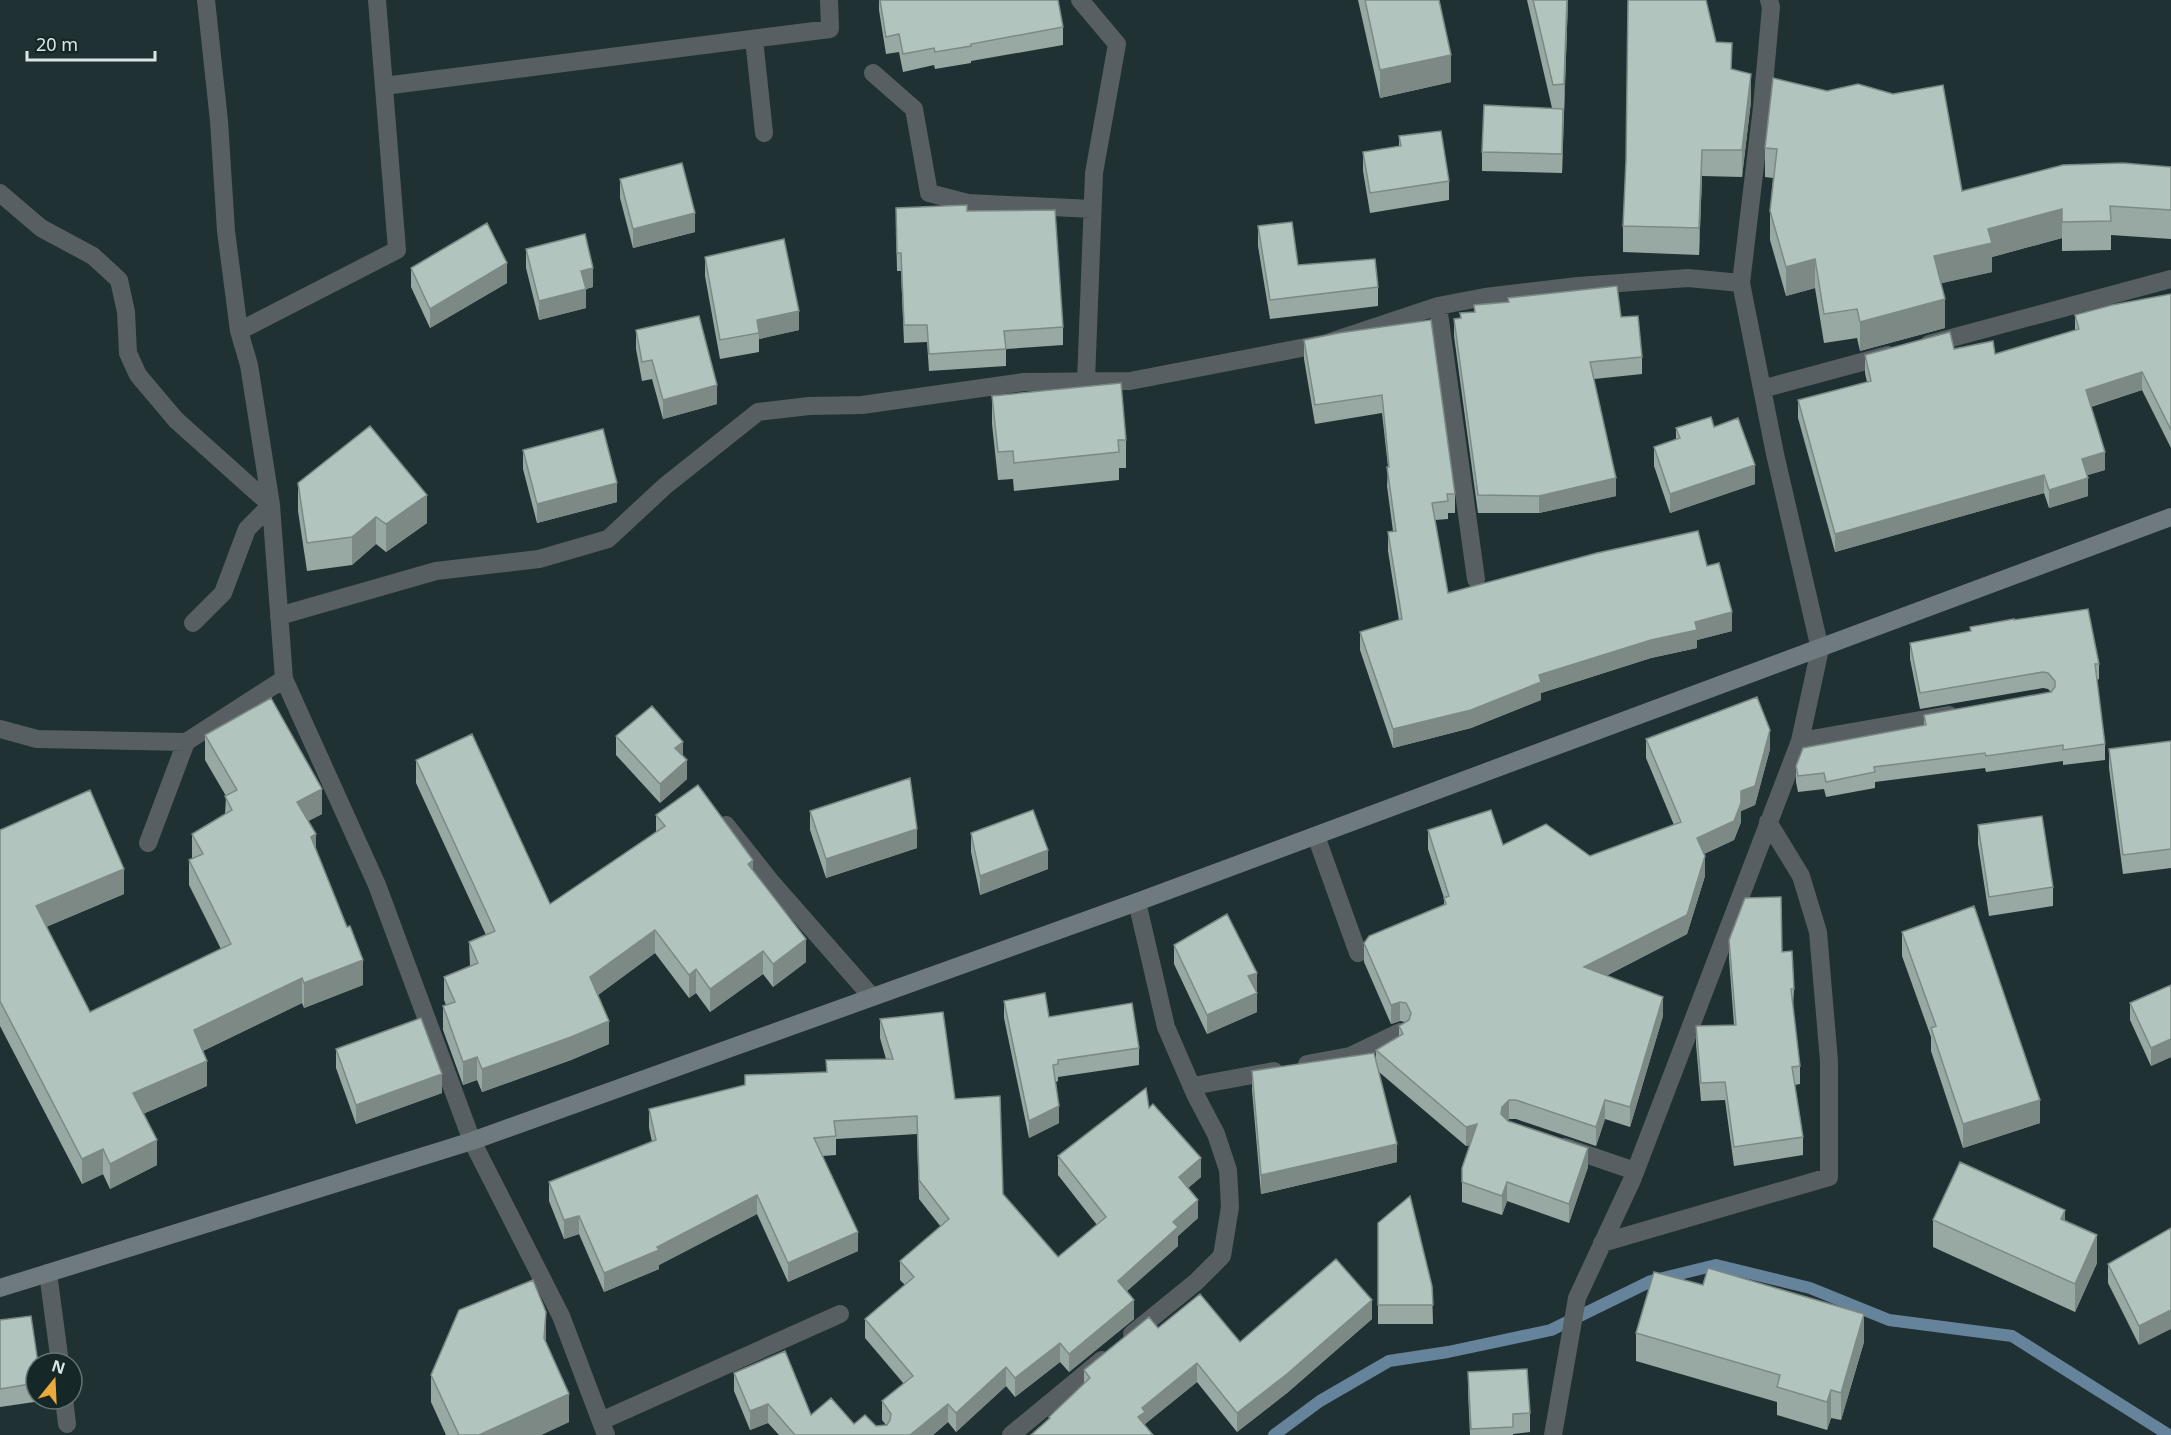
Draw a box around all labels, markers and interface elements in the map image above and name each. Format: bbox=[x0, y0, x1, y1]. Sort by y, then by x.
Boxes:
scale bar bbox=[27, 24, 154, 62]
text: 20 m bbox=[36, 32, 78, 56]
north arrow bbox=[24, 1351, 84, 1411]
text: N bbox=[49, 1354, 68, 1379]

